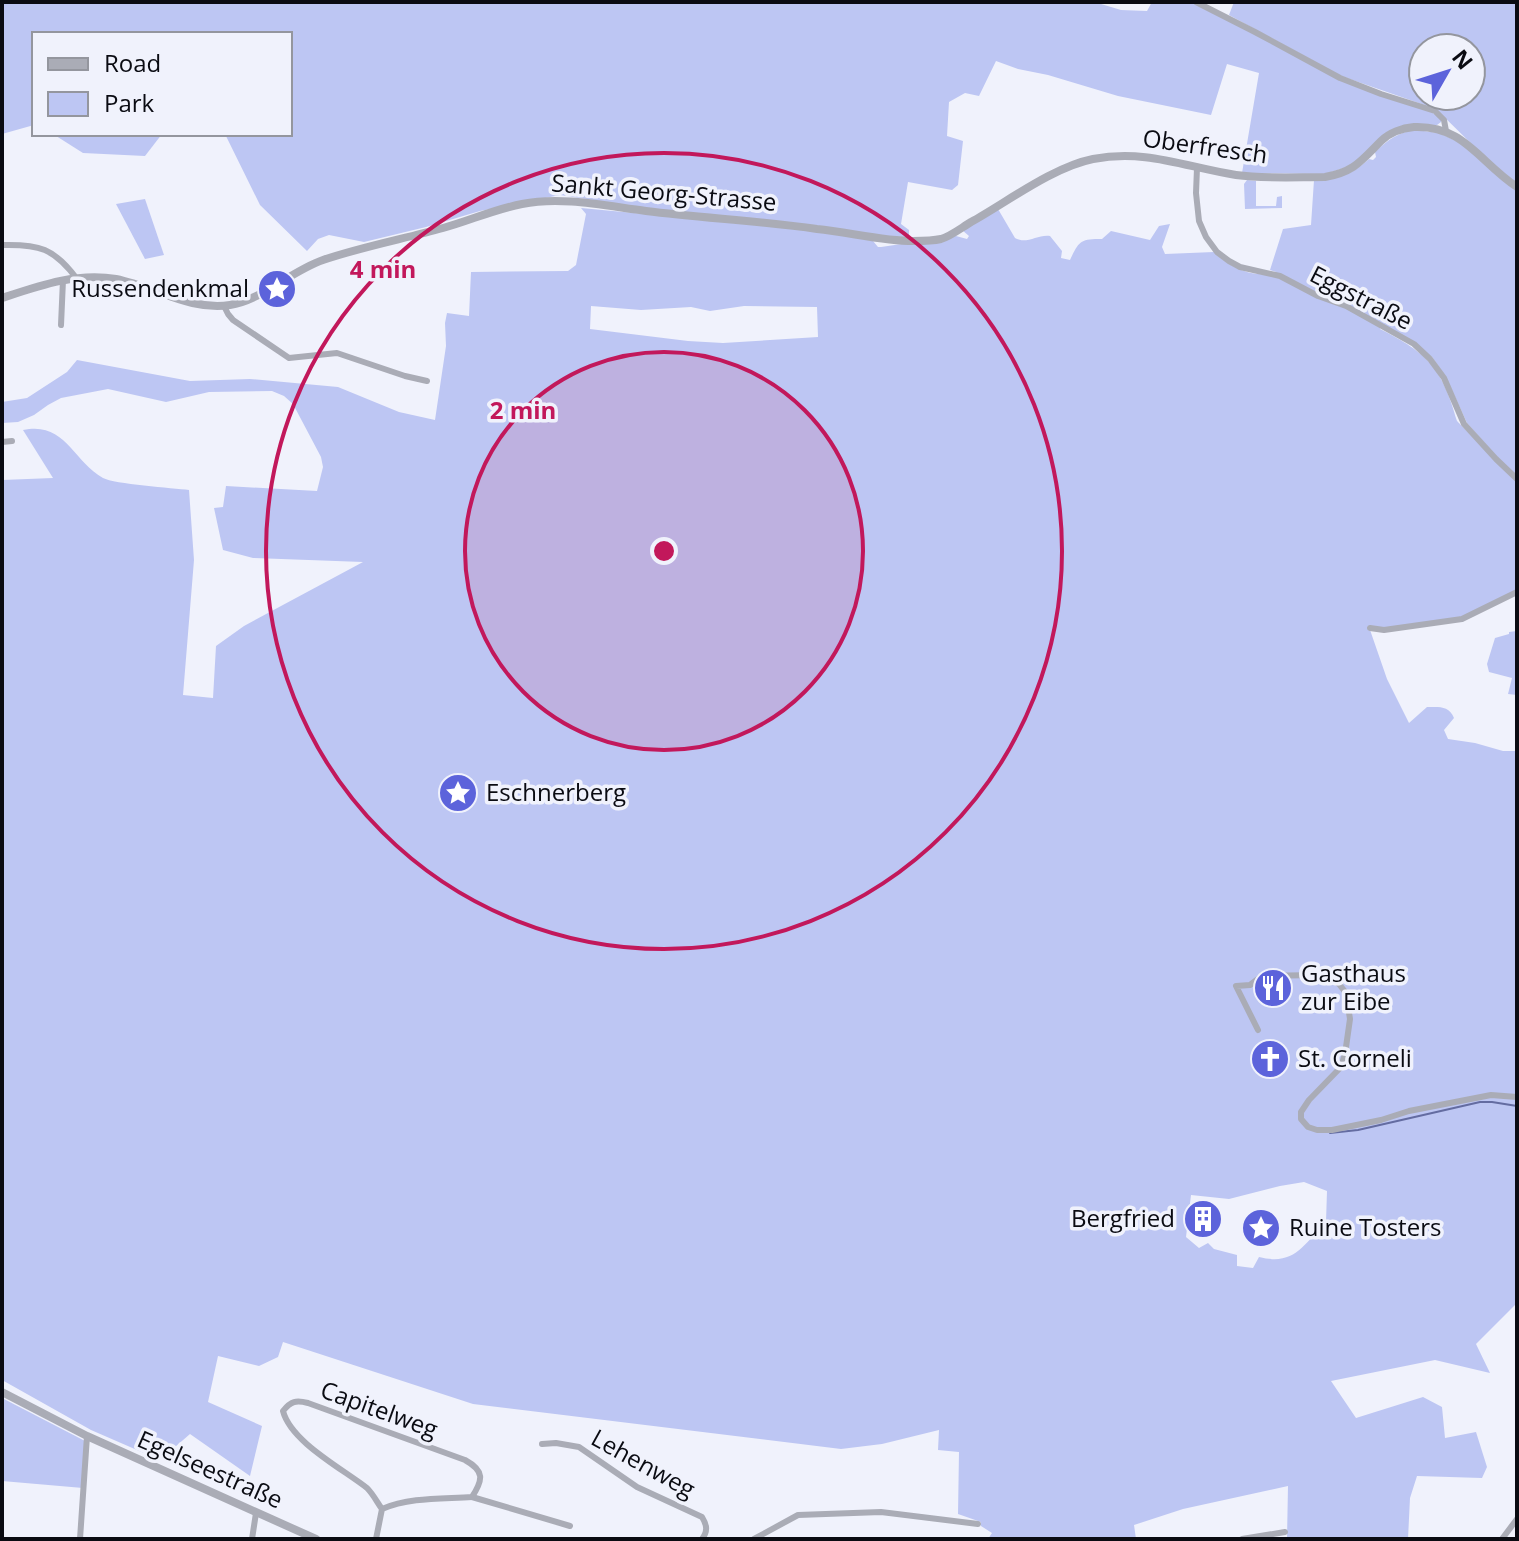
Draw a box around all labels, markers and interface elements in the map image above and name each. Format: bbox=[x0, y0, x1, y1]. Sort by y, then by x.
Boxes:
legend bbox=[32, 32, 292, 136]
north arrow bbox=[1407, 32, 1487, 112]
text: N bbox=[1446, 42, 1481, 75]
text: Road bbox=[104, 46, 161, 79]
text: Park bbox=[104, 86, 155, 119]
street label: Oberfresch bbox=[1141, 120, 1270, 171]
street label: Sankt Georg-Strasse bbox=[550, 165, 778, 218]
text: 4 min bbox=[350, 252, 416, 285]
street label: Eggstraße bbox=[1305, 257, 1419, 337]
place icon: Russendenkmal bbox=[256, 268, 298, 310]
place label: Russendenkmal bbox=[71, 271, 249, 304]
text: 2 min bbox=[490, 393, 556, 426]
centre of rings bbox=[650, 537, 678, 565]
place icon: Eschnerberg bbox=[437, 772, 479, 814]
place label: Eschnerberg bbox=[486, 775, 626, 808]
place label: Gasthaus zur Eibe bbox=[1301, 956, 1406, 1017]
restaurant icon: Gasthaus zur Eibe bbox=[1252, 967, 1294, 1009]
church icon: St. Corneli bbox=[1249, 1038, 1291, 1080]
place label: St. Corneli bbox=[1298, 1041, 1412, 1074]
building icon: Bergfried bbox=[1182, 1198, 1224, 1240]
place label: Bergfried bbox=[1071, 1201, 1175, 1234]
place icon: Ruine Tosters bbox=[1240, 1207, 1282, 1249]
place label: Ruine Tosters bbox=[1289, 1210, 1441, 1243]
street label: Capitelweg bbox=[316, 1372, 443, 1445]
street label: Lehenweg bbox=[586, 1421, 702, 1505]
street label: Egelseestraße bbox=[133, 1422, 289, 1515]

